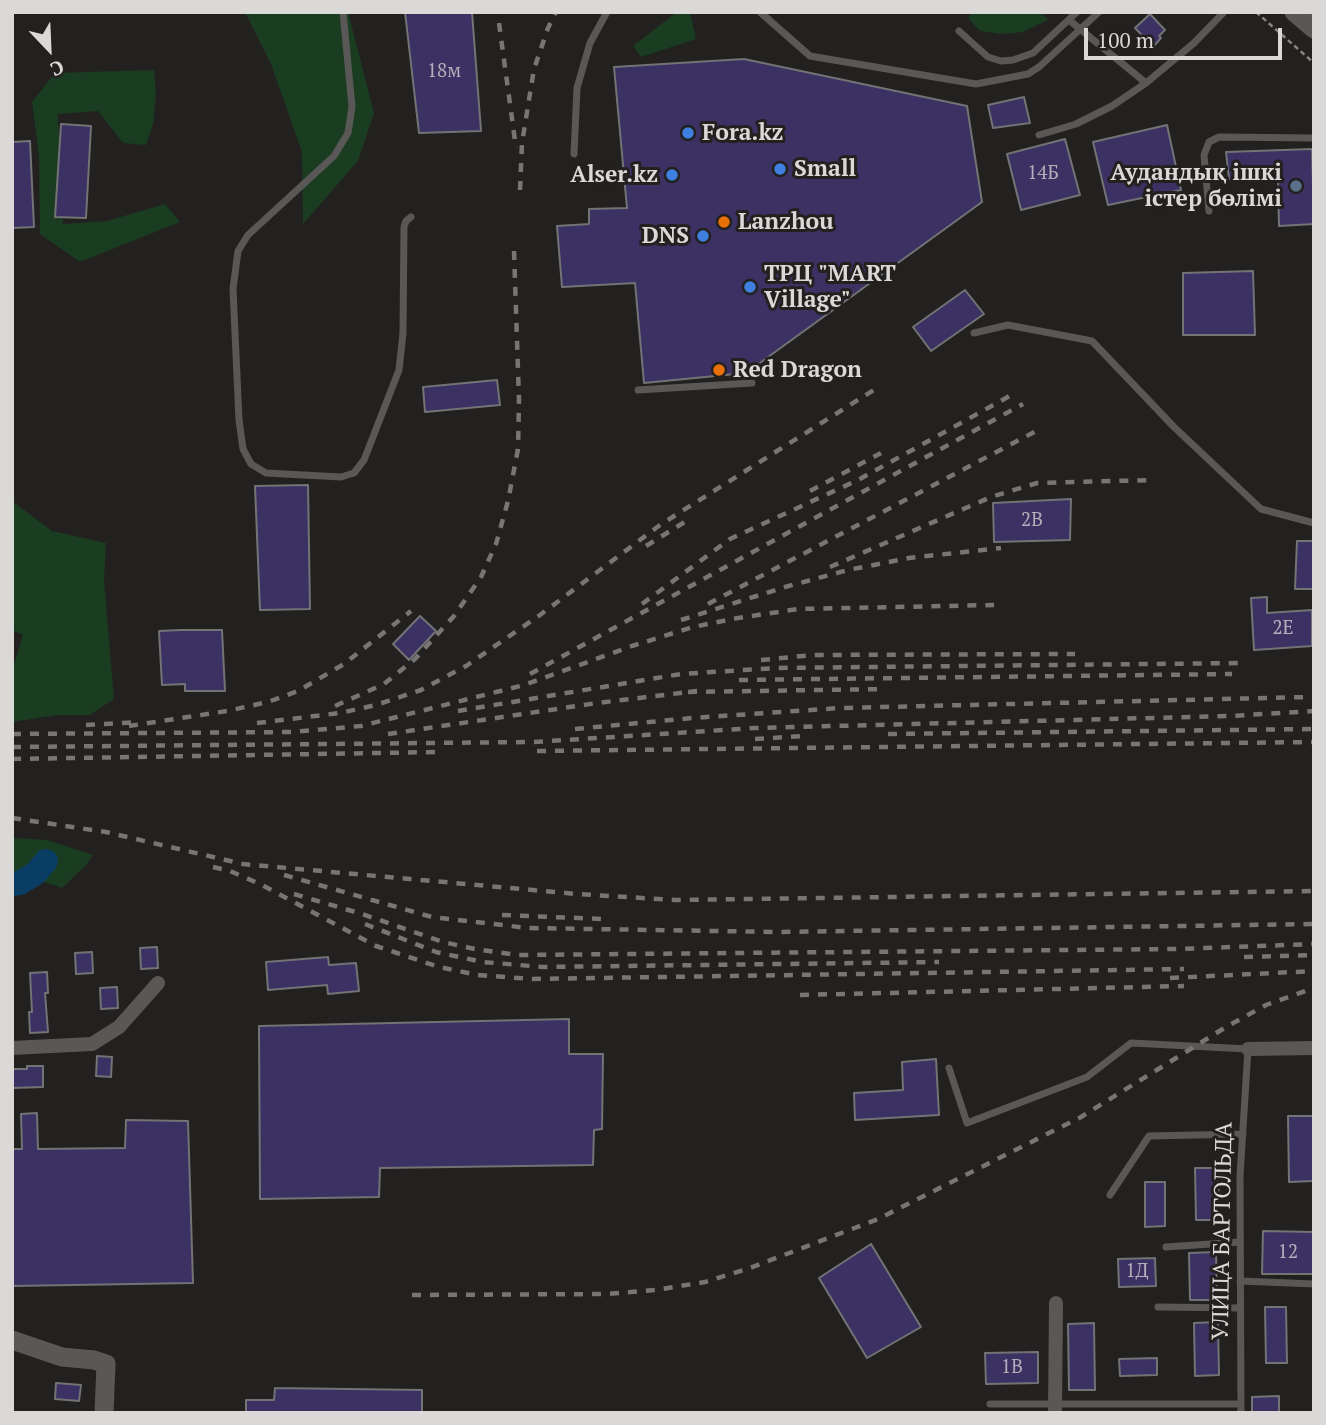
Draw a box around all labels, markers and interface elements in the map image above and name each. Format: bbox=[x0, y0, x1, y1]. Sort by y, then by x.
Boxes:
north arrow bbox=[14, 14, 84, 84]
scale bar bbox=[1088, 14, 1286, 58]
text: 100 m bbox=[1097, 26, 1154, 54]
text: С bbox=[47, 55, 68, 83]
house number: 18м bbox=[427, 61, 461, 83]
place label: Fora.kz bbox=[702, 119, 783, 147]
marker: Fora.kz bbox=[680, 125, 696, 141]
place label: Small bbox=[794, 155, 856, 183]
place label: Аудандық ішкі істер бөлімі bbox=[1110, 159, 1282, 213]
place label: Alser.kz bbox=[570, 161, 658, 189]
marker: Small bbox=[772, 161, 788, 177]
house number: 14Б bbox=[1027, 163, 1059, 185]
marker: Alser.kz bbox=[664, 167, 680, 183]
marker: Аудандық ішкі істер бөлімі bbox=[1288, 178, 1304, 194]
place label: Lanzhou bbox=[738, 208, 834, 236]
marker: Lanzhou bbox=[716, 214, 732, 230]
place label: DNS bbox=[642, 222, 689, 250]
marker: DNS bbox=[695, 228, 711, 244]
place label: ТРЦ "MART Village" bbox=[764, 260, 896, 314]
marker: ТРЦ "MART Village" bbox=[742, 279, 758, 295]
place label: Red Dragon bbox=[733, 356, 862, 384]
marker: Red Dragon bbox=[711, 362, 727, 378]
house number: 2В bbox=[1021, 510, 1043, 532]
house number: 2Е bbox=[1272, 618, 1294, 640]
street label: УЛИЦА БАРТОЛЬДА bbox=[1207, 1122, 1239, 1340]
house number: 12 bbox=[1278, 1242, 1298, 1264]
house number: 1Д bbox=[1125, 1261, 1149, 1283]
house number: 1В bbox=[1001, 1357, 1023, 1379]

